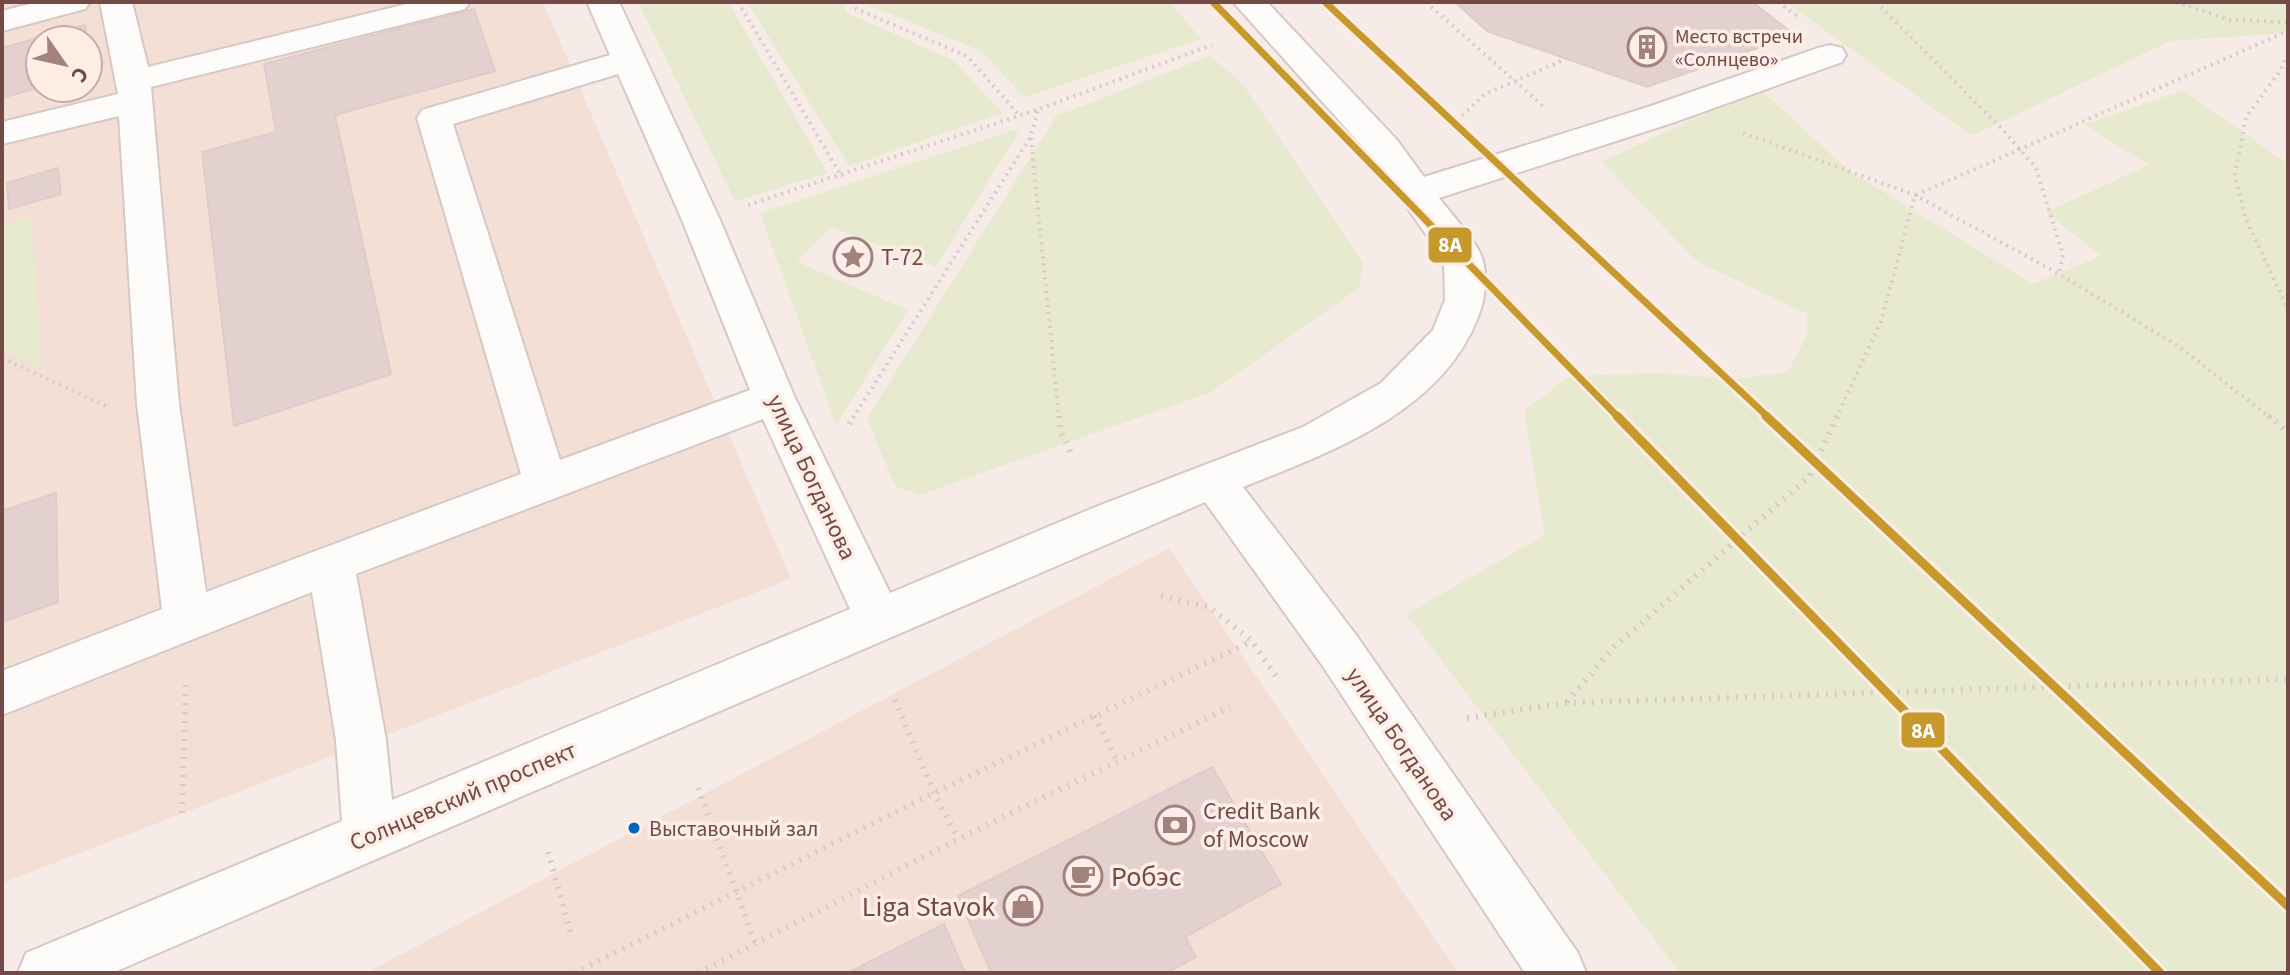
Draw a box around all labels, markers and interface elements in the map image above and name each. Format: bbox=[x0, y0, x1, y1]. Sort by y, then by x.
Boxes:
place label: Место встречи «Солнцево» bbox=[1675, 23, 1803, 74]
north arrow bbox=[24, 24, 104, 104]
building icon: Место встречи «Солнцево» bbox=[1626, 26, 1668, 68]
text: С bbox=[63, 60, 97, 89]
line badge: 8А bbox=[1427, 226, 1473, 264]
text: 8А bbox=[1438, 229, 1462, 261]
place icon: Т-72 bbox=[832, 236, 874, 278]
place label: Т-72 bbox=[881, 240, 923, 275]
street label: улица Богданова bbox=[758, 389, 865, 566]
street label: улица Богданова bbox=[1337, 660, 1466, 828]
line badge: 8А bbox=[1900, 711, 1946, 749]
text: 8А bbox=[1911, 715, 1935, 747]
street label: Солнцевский проспект bbox=[344, 733, 582, 860]
place label: Credit Bank of Moscow bbox=[1203, 794, 1320, 857]
bank icon: Credit Bank of Moscow bbox=[1154, 804, 1196, 846]
place label: Выставочный зал bbox=[649, 813, 819, 845]
marker: Выставочный зал bbox=[626, 820, 642, 836]
cafe icon: Робэс bbox=[1062, 855, 1104, 897]
place label: Робэс bbox=[1111, 857, 1182, 897]
shop icon: Liga Stavok bbox=[1002, 885, 1044, 927]
place label: Liga Stavok bbox=[862, 887, 995, 927]

